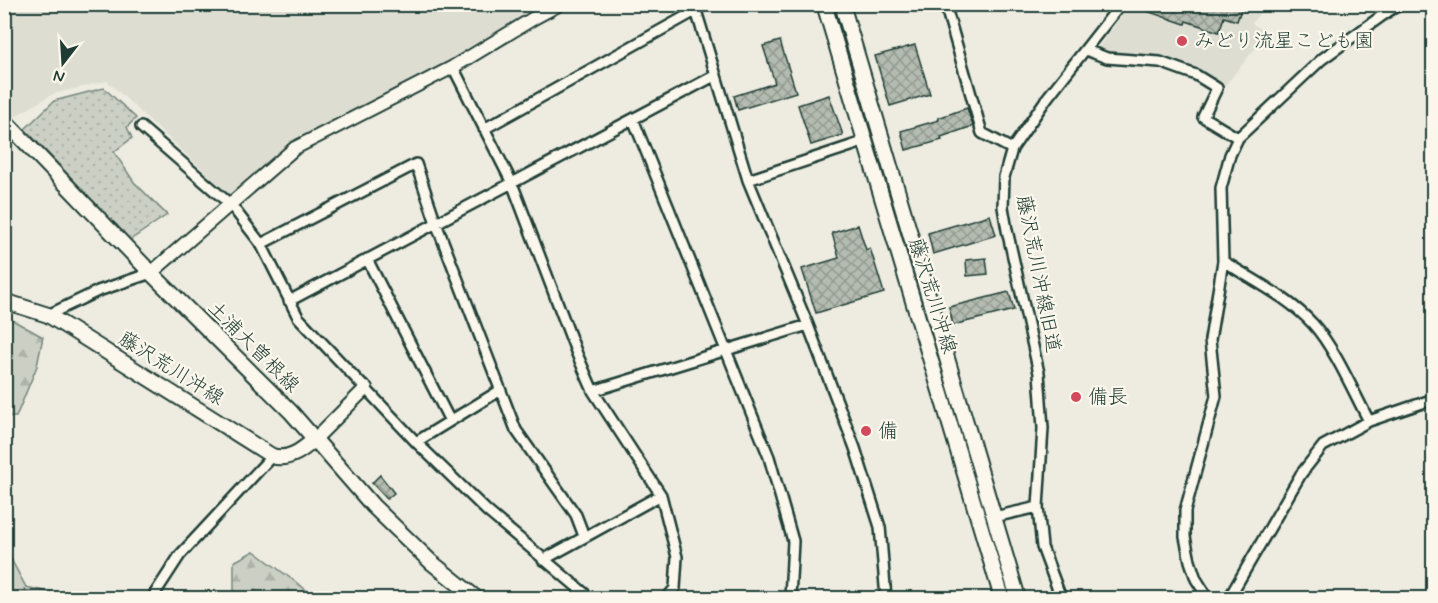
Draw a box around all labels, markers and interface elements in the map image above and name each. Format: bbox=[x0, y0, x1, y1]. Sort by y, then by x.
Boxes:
place label: みどり流星こども園 bbox=[1194, 28, 1374, 55]
north arrow bbox=[33, 33, 93, 93]
marker: みどり流星こども園 bbox=[1175, 34, 1189, 48]
text: N bbox=[51, 64, 67, 88]
street label: 藤沢荒川沖線旧道 bbox=[1009, 193, 1067, 355]
street label: 藤沢荒川沖線 bbox=[902, 235, 962, 357]
street label: 土浦大曽根線 bbox=[201, 295, 305, 399]
street label: 藤沢荒川沖線 bbox=[113, 326, 229, 412]
place label: 備長 bbox=[1088, 384, 1128, 411]
marker: 備長 bbox=[1069, 390, 1083, 404]
place label: 備 bbox=[878, 418, 898, 445]
marker: 備 bbox=[859, 424, 873, 438]

